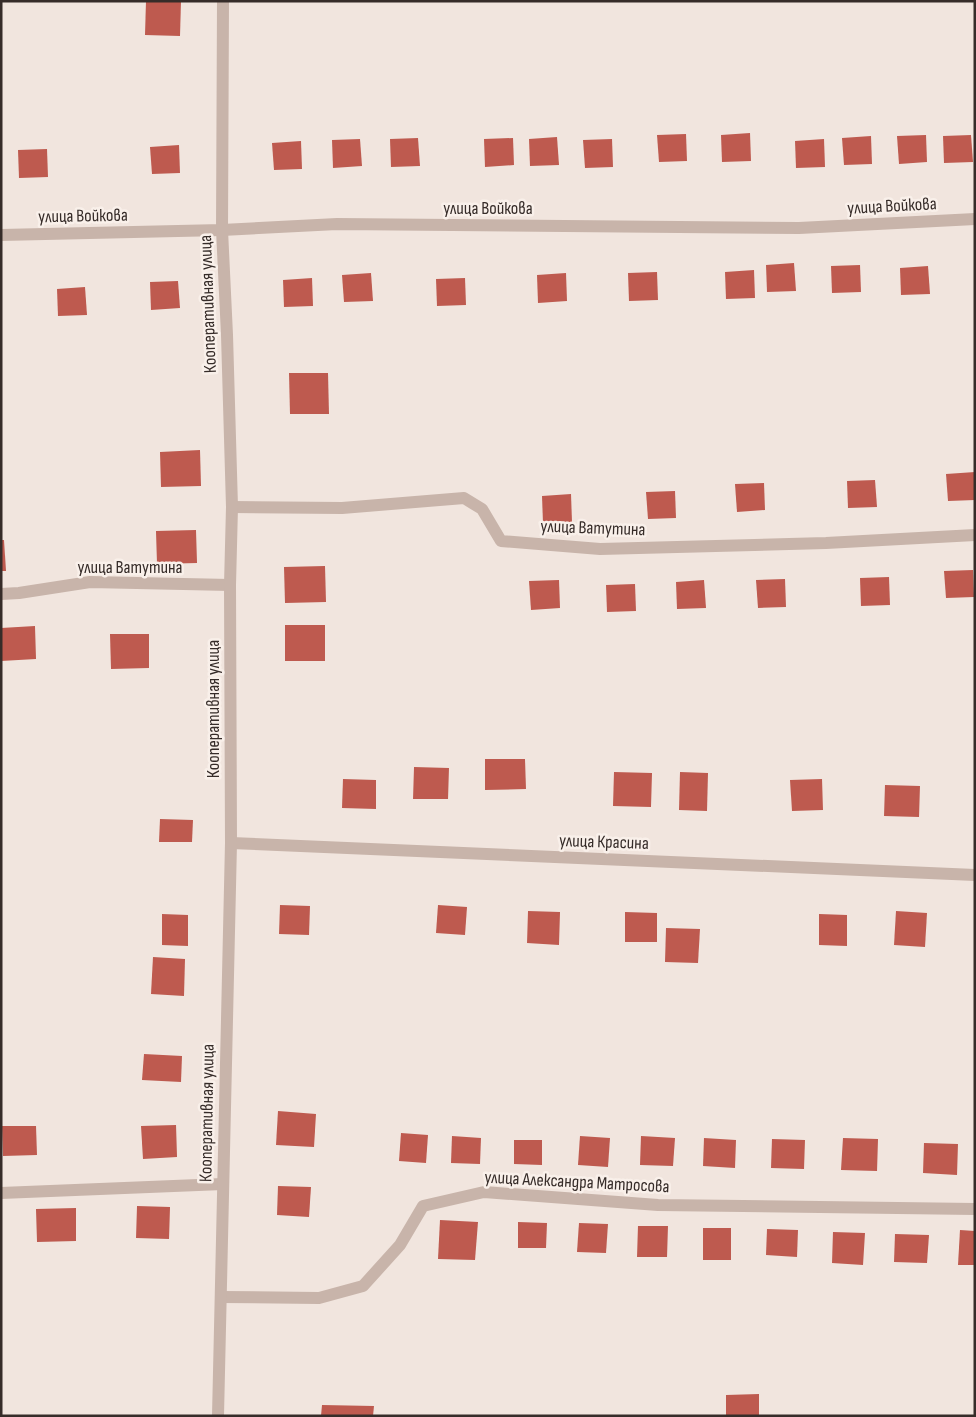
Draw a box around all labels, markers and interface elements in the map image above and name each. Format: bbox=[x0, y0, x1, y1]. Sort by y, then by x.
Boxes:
street label: улица Войкова bbox=[847, 193, 937, 219]
street label: улица Войкова bbox=[443, 198, 533, 219]
street label: улица Войкова bbox=[38, 205, 128, 227]
street label: Кооперативная улица bbox=[195, 234, 221, 373]
street label: улица Ватутина bbox=[540, 516, 646, 540]
street label: улица Ватутина bbox=[77, 557, 183, 578]
street label: Кооперативная улица bbox=[203, 640, 224, 778]
street label: улица Красина bbox=[559, 830, 649, 854]
street label: Кооперативная улица bbox=[195, 1044, 219, 1182]
street label: улица Александра Матросова bbox=[484, 1167, 670, 1197]

